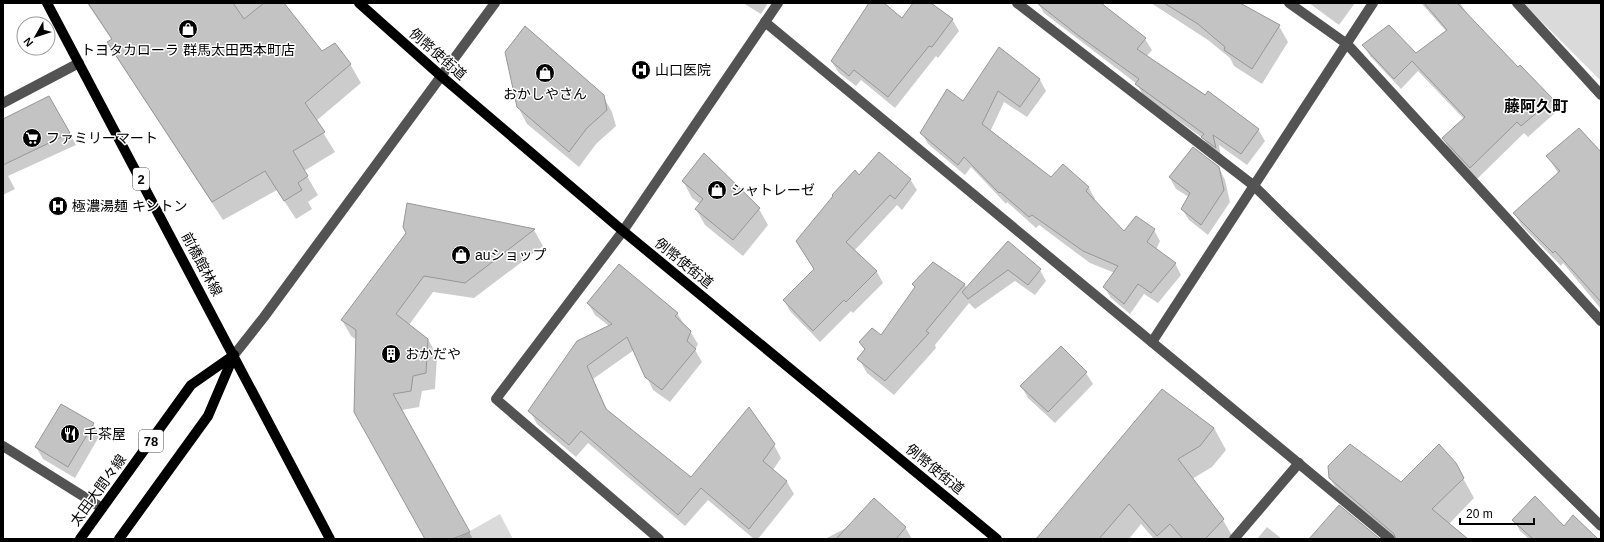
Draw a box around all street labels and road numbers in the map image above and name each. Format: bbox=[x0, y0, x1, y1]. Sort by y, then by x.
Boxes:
street label: 例幣使街道 bbox=[406, 25, 470, 83]
road number: 2 bbox=[133, 168, 149, 190]
street label: 前橋館林線 bbox=[179, 229, 225, 299]
street label: 例幣使街道 bbox=[652, 235, 716, 291]
road number: 78 bbox=[139, 430, 163, 452]
street label: 例幣使街道 bbox=[903, 441, 967, 497]
street label: 太田大間々線 bbox=[67, 451, 129, 529]

